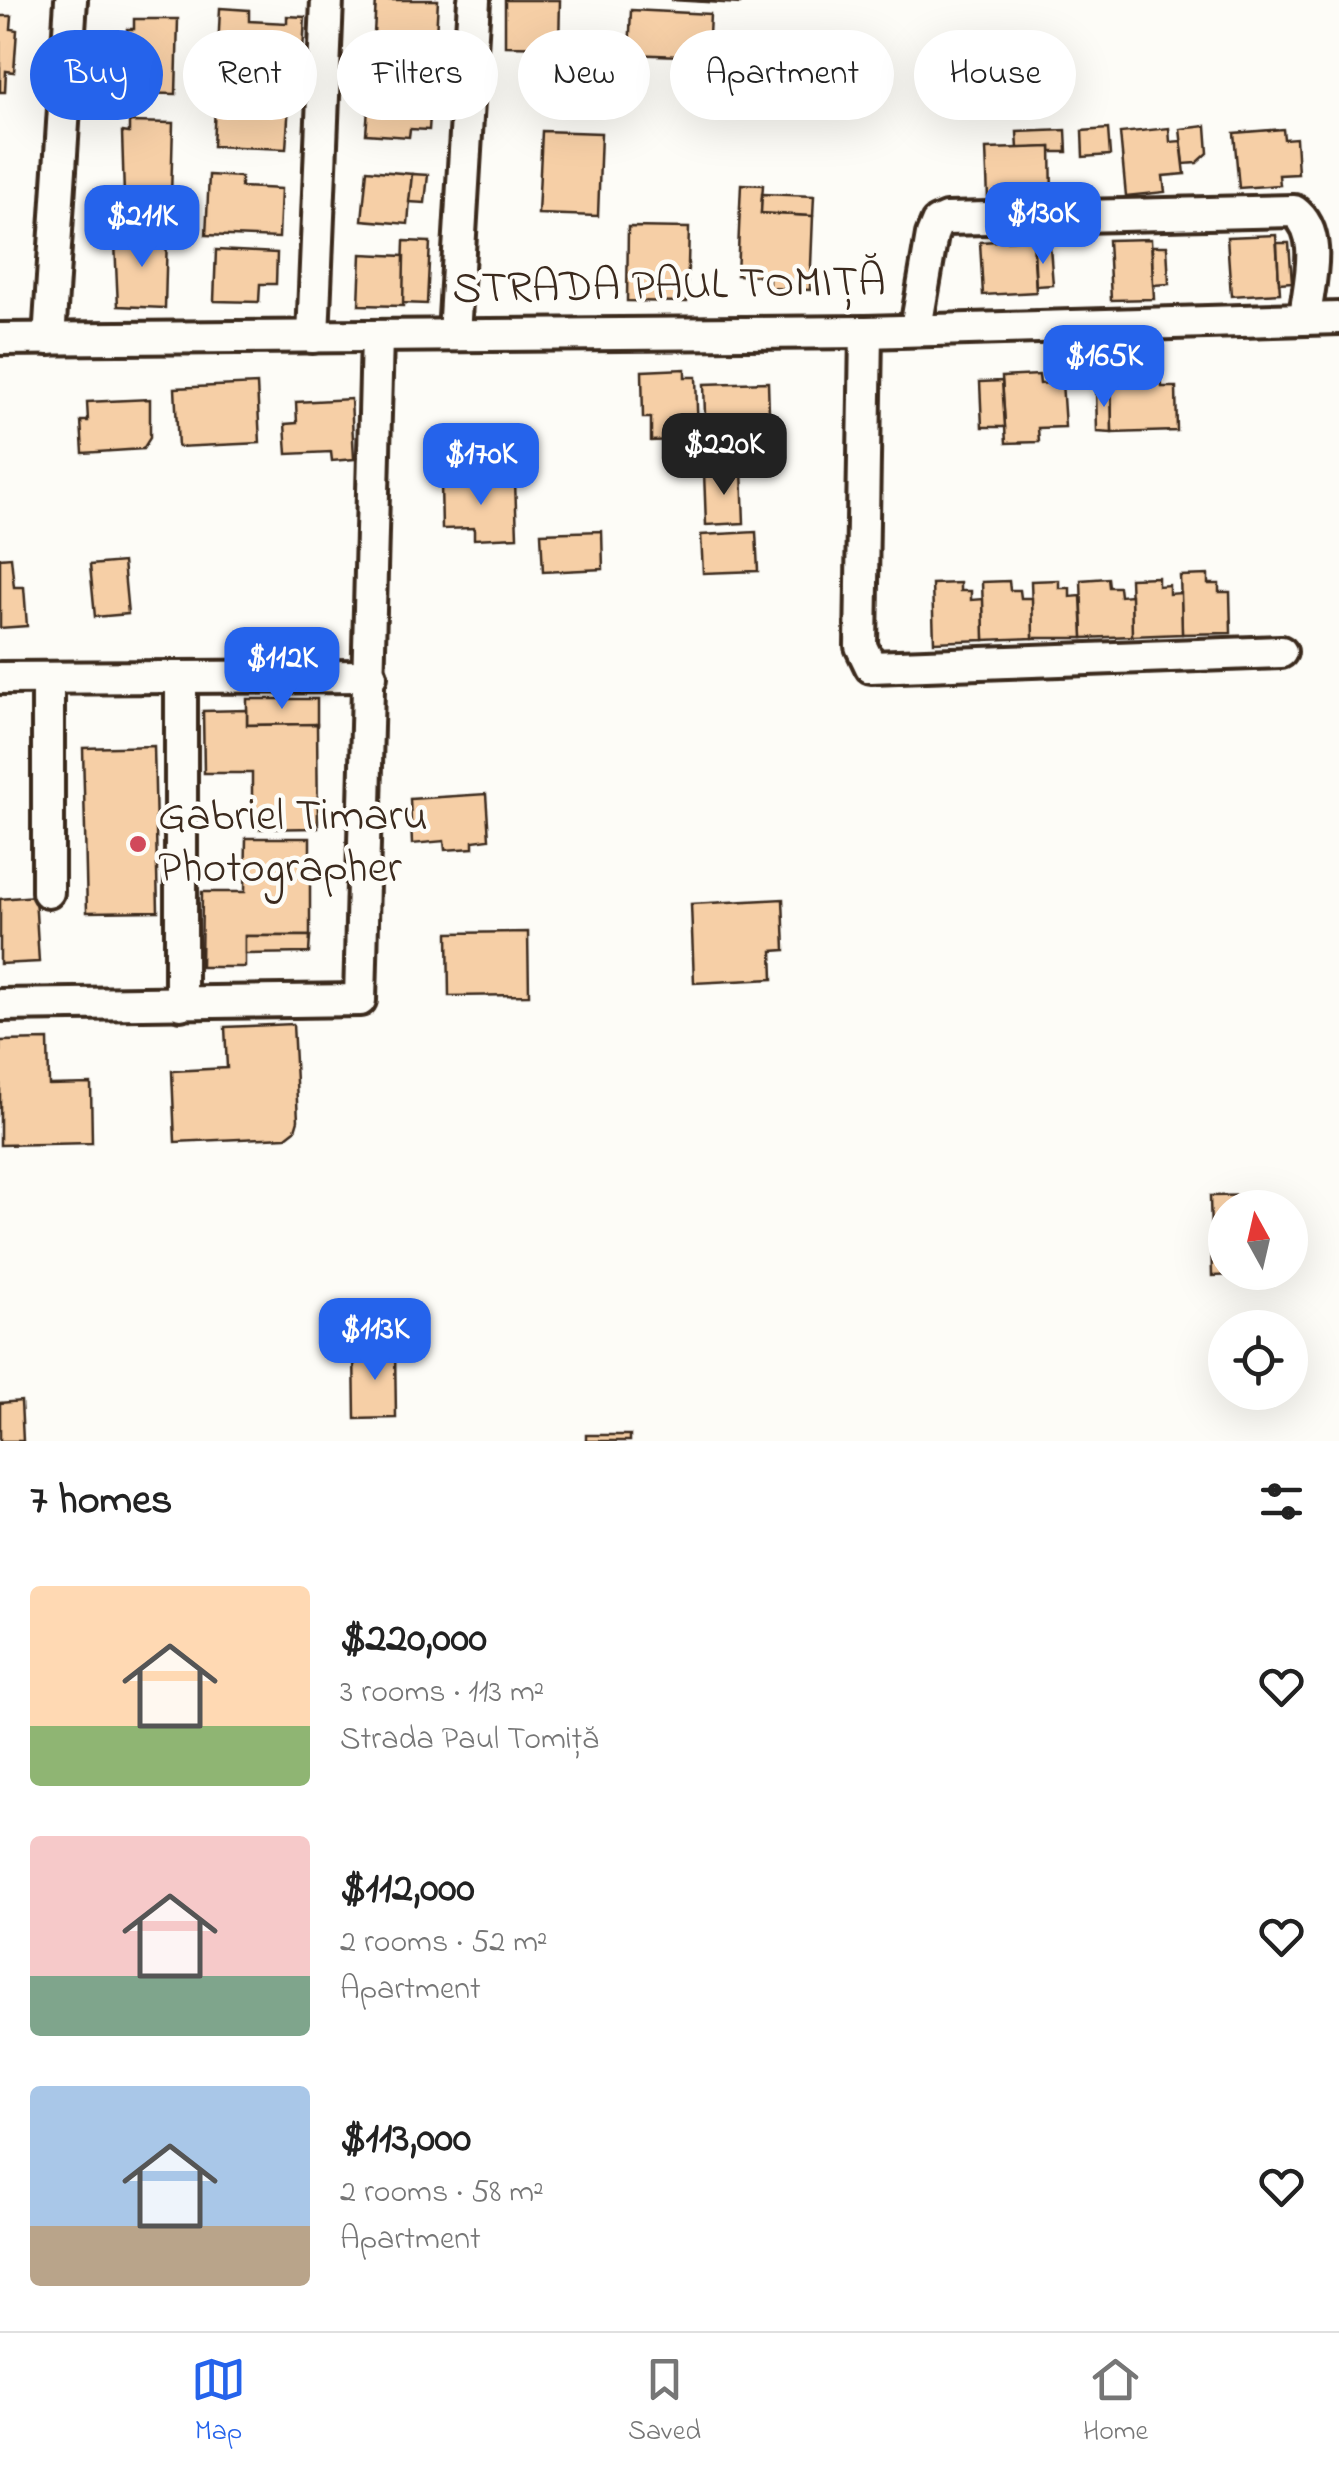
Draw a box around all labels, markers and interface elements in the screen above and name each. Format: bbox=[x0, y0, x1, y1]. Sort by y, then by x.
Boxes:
chip: Buy bbox=[30, 30, 163, 120]
chip: Rent bbox=[183, 30, 317, 120]
chip: Filters bbox=[337, 30, 498, 120]
chip: New bbox=[518, 30, 650, 120]
chip: Apartment bbox=[670, 30, 894, 120]
chip: House bbox=[914, 30, 1076, 120]
pin: $130K bbox=[973, 182, 1113, 267]
pin: $211K bbox=[72, 185, 212, 270]
text: $130K bbox=[1007, 191, 1079, 238]
text: $211K bbox=[106, 194, 178, 241]
street label: STRADA PAUL TOMIȚĂ bbox=[452, 250, 886, 324]
pin: $165K bbox=[1034, 325, 1174, 410]
text: $165K bbox=[1065, 334, 1143, 381]
pin: $220K bbox=[654, 413, 794, 498]
text: $220K bbox=[684, 422, 764, 469]
pin: $170K bbox=[411, 423, 551, 508]
text: $170K bbox=[445, 432, 517, 479]
pin: $112K bbox=[212, 627, 352, 712]
text: $112K bbox=[246, 636, 318, 683]
place label: Gabriel Timaru Photographer bbox=[158, 785, 428, 904]
marker: Gabriel Timaru Photographer bbox=[127, 833, 149, 855]
north arrow bbox=[1208, 1190, 1308, 1290]
map controls bbox=[1208, 1190, 1308, 1410]
pin: $113K bbox=[305, 1298, 445, 1383]
text: $113K bbox=[341, 1307, 409, 1354]
button: locate bbox=[1208, 1310, 1308, 1410]
text: 7 homes bbox=[30, 1471, 172, 1532]
icon: filters bbox=[1254, 1474, 1309, 1529]
text: $220,000 bbox=[340, 1609, 487, 1670]
icon: home bbox=[110, 1626, 230, 1746]
icon: heart bbox=[1254, 1659, 1309, 1714]
text: 3 rooms · 113 m² bbox=[340, 1670, 544, 1717]
text: Strada Paul Tomiță bbox=[340, 1717, 598, 1764]
text: $112,000 bbox=[340, 1859, 475, 1920]
icon: home bbox=[110, 1876, 230, 1996]
icon: heart bbox=[1254, 1909, 1309, 1964]
text: 2 rooms · 52 m² bbox=[340, 1920, 548, 1967]
text: Apartment bbox=[340, 1967, 481, 2014]
text: $113,000 bbox=[340, 2109, 471, 2170]
icon: home bbox=[110, 2126, 230, 2246]
icon: heart bbox=[1254, 2159, 1309, 2214]
text: 2 rooms · 58 m² bbox=[340, 2170, 544, 2217]
text: Apartment bbox=[340, 2217, 481, 2264]
tab: Map bbox=[191, 2352, 246, 2453]
tab: Saved bbox=[628, 2352, 701, 2453]
tab: Home bbox=[1083, 2352, 1148, 2453]

